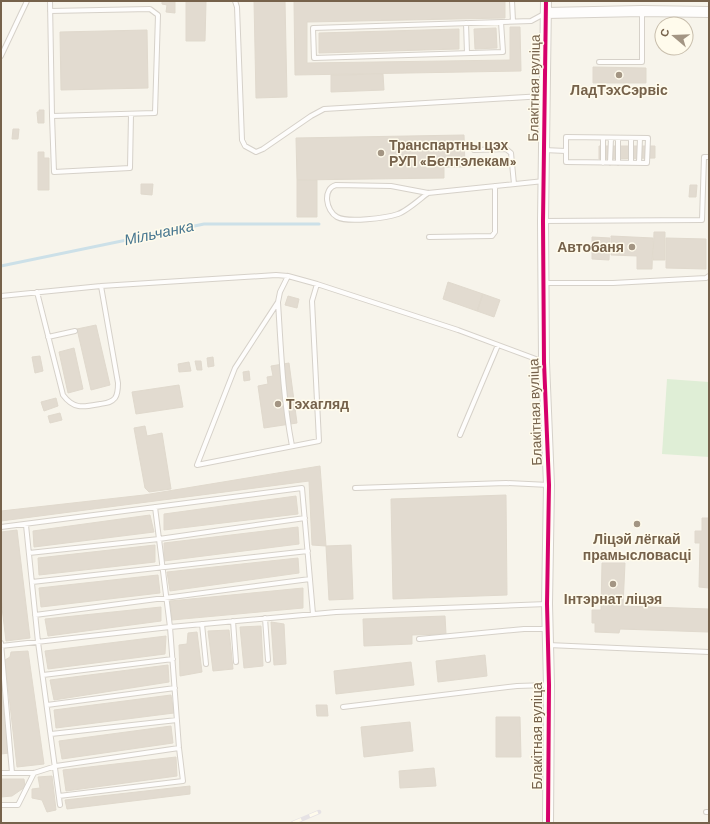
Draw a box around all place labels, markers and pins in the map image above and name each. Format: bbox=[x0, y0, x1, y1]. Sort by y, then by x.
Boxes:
marker: ЛадТэхСэрвіс bbox=[614, 70, 624, 80]
place label: ЛадТэхСэрвіс bbox=[570, 81, 668, 98]
place label: Транспартны цэх РУП «Белтэлекам» bbox=[389, 136, 517, 169]
marker: Транспартны цэх РУП «Белтэлекам» bbox=[376, 148, 386, 158]
place label: Автобаня bbox=[557, 238, 624, 255]
marker: Автобаня bbox=[627, 242, 637, 252]
place label: Тэхагляд bbox=[286, 395, 349, 412]
marker: Тэхагляд bbox=[273, 399, 283, 409]
marker: Ліцэй лёгкай прамысловасці bbox=[632, 519, 642, 529]
place label: Ліцэй лёгкай прамысловасці bbox=[583, 530, 691, 563]
marker: Інтэрнат ліцэя bbox=[608, 579, 618, 589]
place label: Інтэрнат ліцэя bbox=[564, 590, 662, 607]

